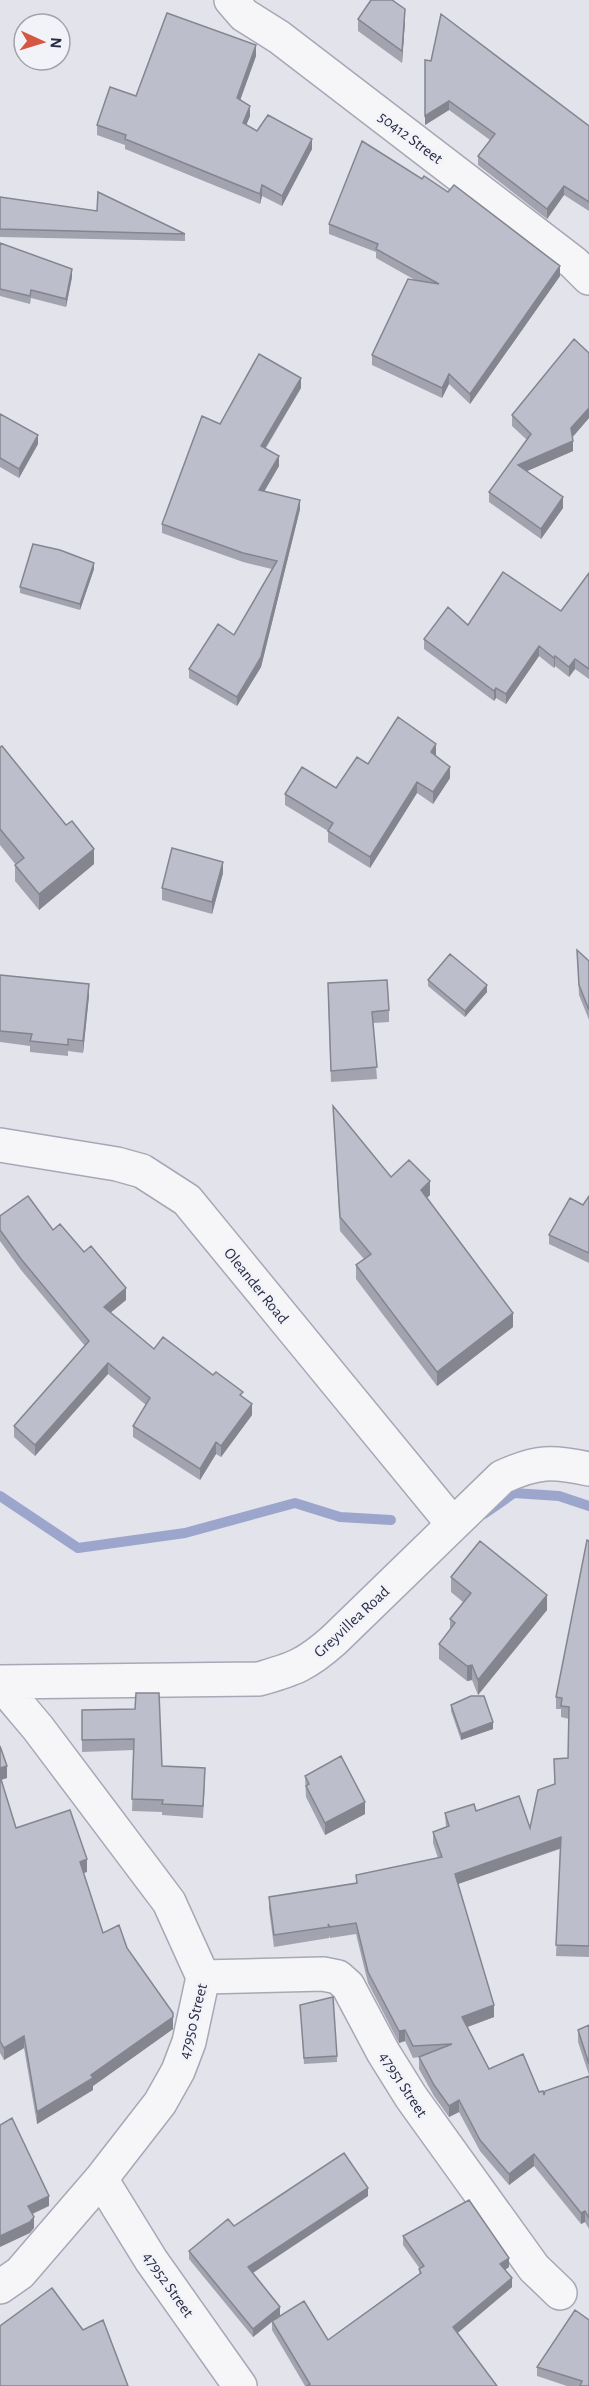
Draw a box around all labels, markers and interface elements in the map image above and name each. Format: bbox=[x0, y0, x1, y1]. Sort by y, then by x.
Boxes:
north arrow bbox=[12, 12, 72, 72]
text: N bbox=[48, 37, 64, 49]
street label: 50412 Street bbox=[375, 109, 446, 167]
street label: Oleander Road bbox=[221, 1245, 291, 1327]
street label: Greyvillea Road bbox=[311, 1583, 393, 1661]
street label: 47950 Street bbox=[176, 1982, 210, 2061]
street label: 47951 Street bbox=[376, 2049, 430, 2120]
street label: 47952 Street bbox=[140, 2249, 197, 2320]

